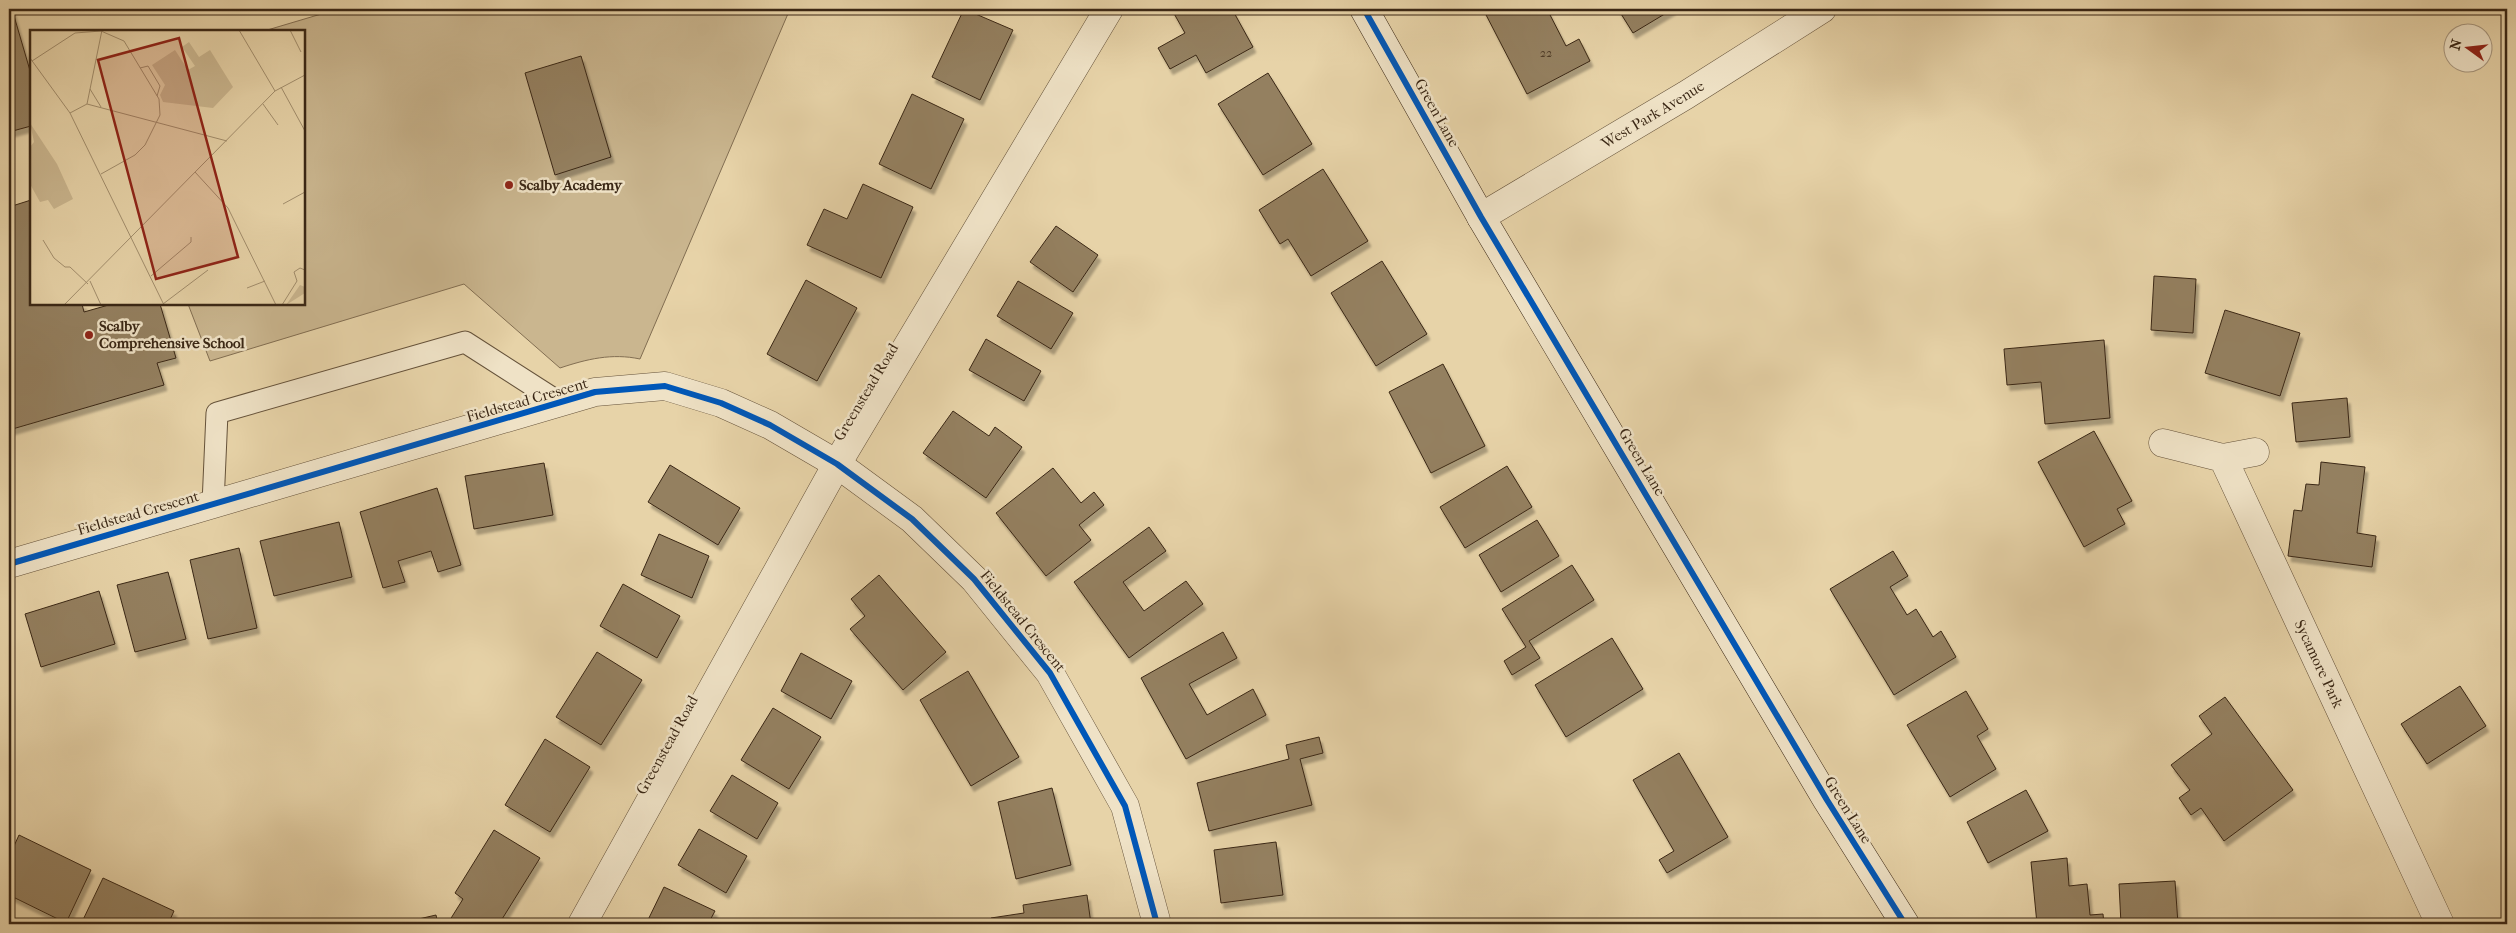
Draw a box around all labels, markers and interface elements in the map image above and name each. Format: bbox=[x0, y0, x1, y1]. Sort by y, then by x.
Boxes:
north arrow bbox=[2444, 22, 2494, 72]
inset map bbox=[30, 30, 305, 305]
text: N bbox=[2446, 37, 2466, 52]
house number: 22 bbox=[1540, 46, 1552, 60]
street label: Green Lane bbox=[1411, 76, 1464, 151]
street label: West Park Avenue bbox=[1597, 76, 1708, 153]
place label: Scalby Academy bbox=[519, 176, 623, 194]
marker: Scalby Academy bbox=[503, 179, 515, 191]
place label: Scalby Comprehensive School bbox=[99, 317, 246, 352]
marker: Scalby Comprehensive School bbox=[83, 329, 95, 341]
street label: Greenstead Road bbox=[830, 339, 903, 444]
street label: Fieldstead Crescent bbox=[464, 374, 591, 426]
street label: Green Lane bbox=[1615, 425, 1670, 500]
street label: Fieldstead Crescent bbox=[75, 487, 202, 539]
street label: Fieldstead Crescent bbox=[976, 566, 1070, 676]
street label: Sycamore Park bbox=[2291, 617, 2347, 711]
street label: Greenstead Road bbox=[632, 692, 702, 798]
street label: Green Lane bbox=[1820, 773, 1876, 847]

